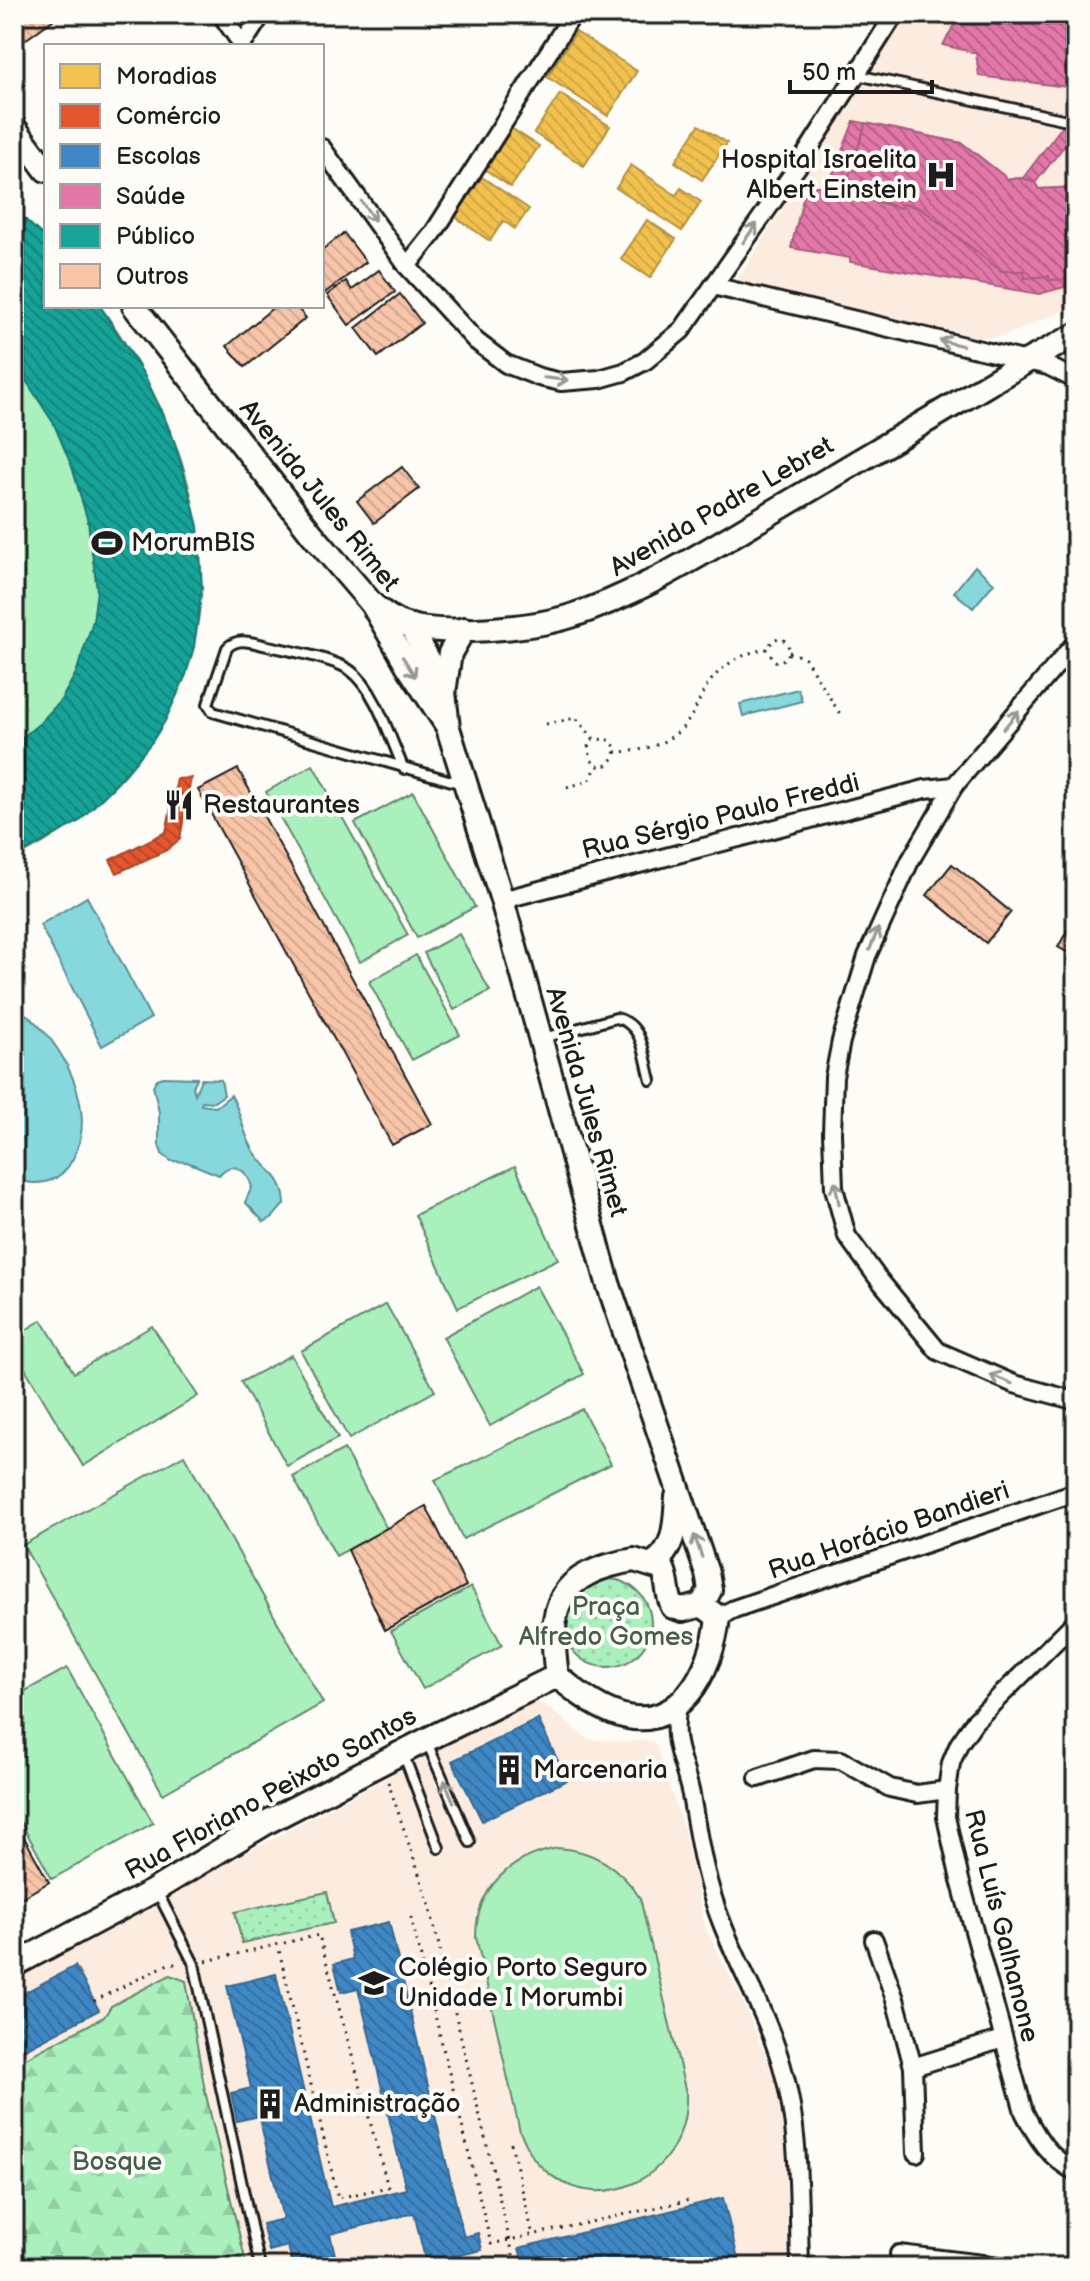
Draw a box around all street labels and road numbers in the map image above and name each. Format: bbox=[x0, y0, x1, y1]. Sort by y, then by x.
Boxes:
street label: Avenida Jules Rimet bbox=[232, 394, 406, 598]
street label: Avenida Padre Lebret bbox=[605, 430, 839, 584]
street label: Rua Sérgio Paulo Freddi bbox=[579, 767, 863, 867]
street label: Avenida Jules Rimet bbox=[538, 984, 634, 1220]
street label: Rua Horácio Bandieri bbox=[764, 1475, 1014, 1587]
street label: Rua Floriano Peixoto Santos bbox=[120, 1701, 422, 1887]
street label: Rua Luís Galhanone bbox=[957, 1806, 1045, 2046]

